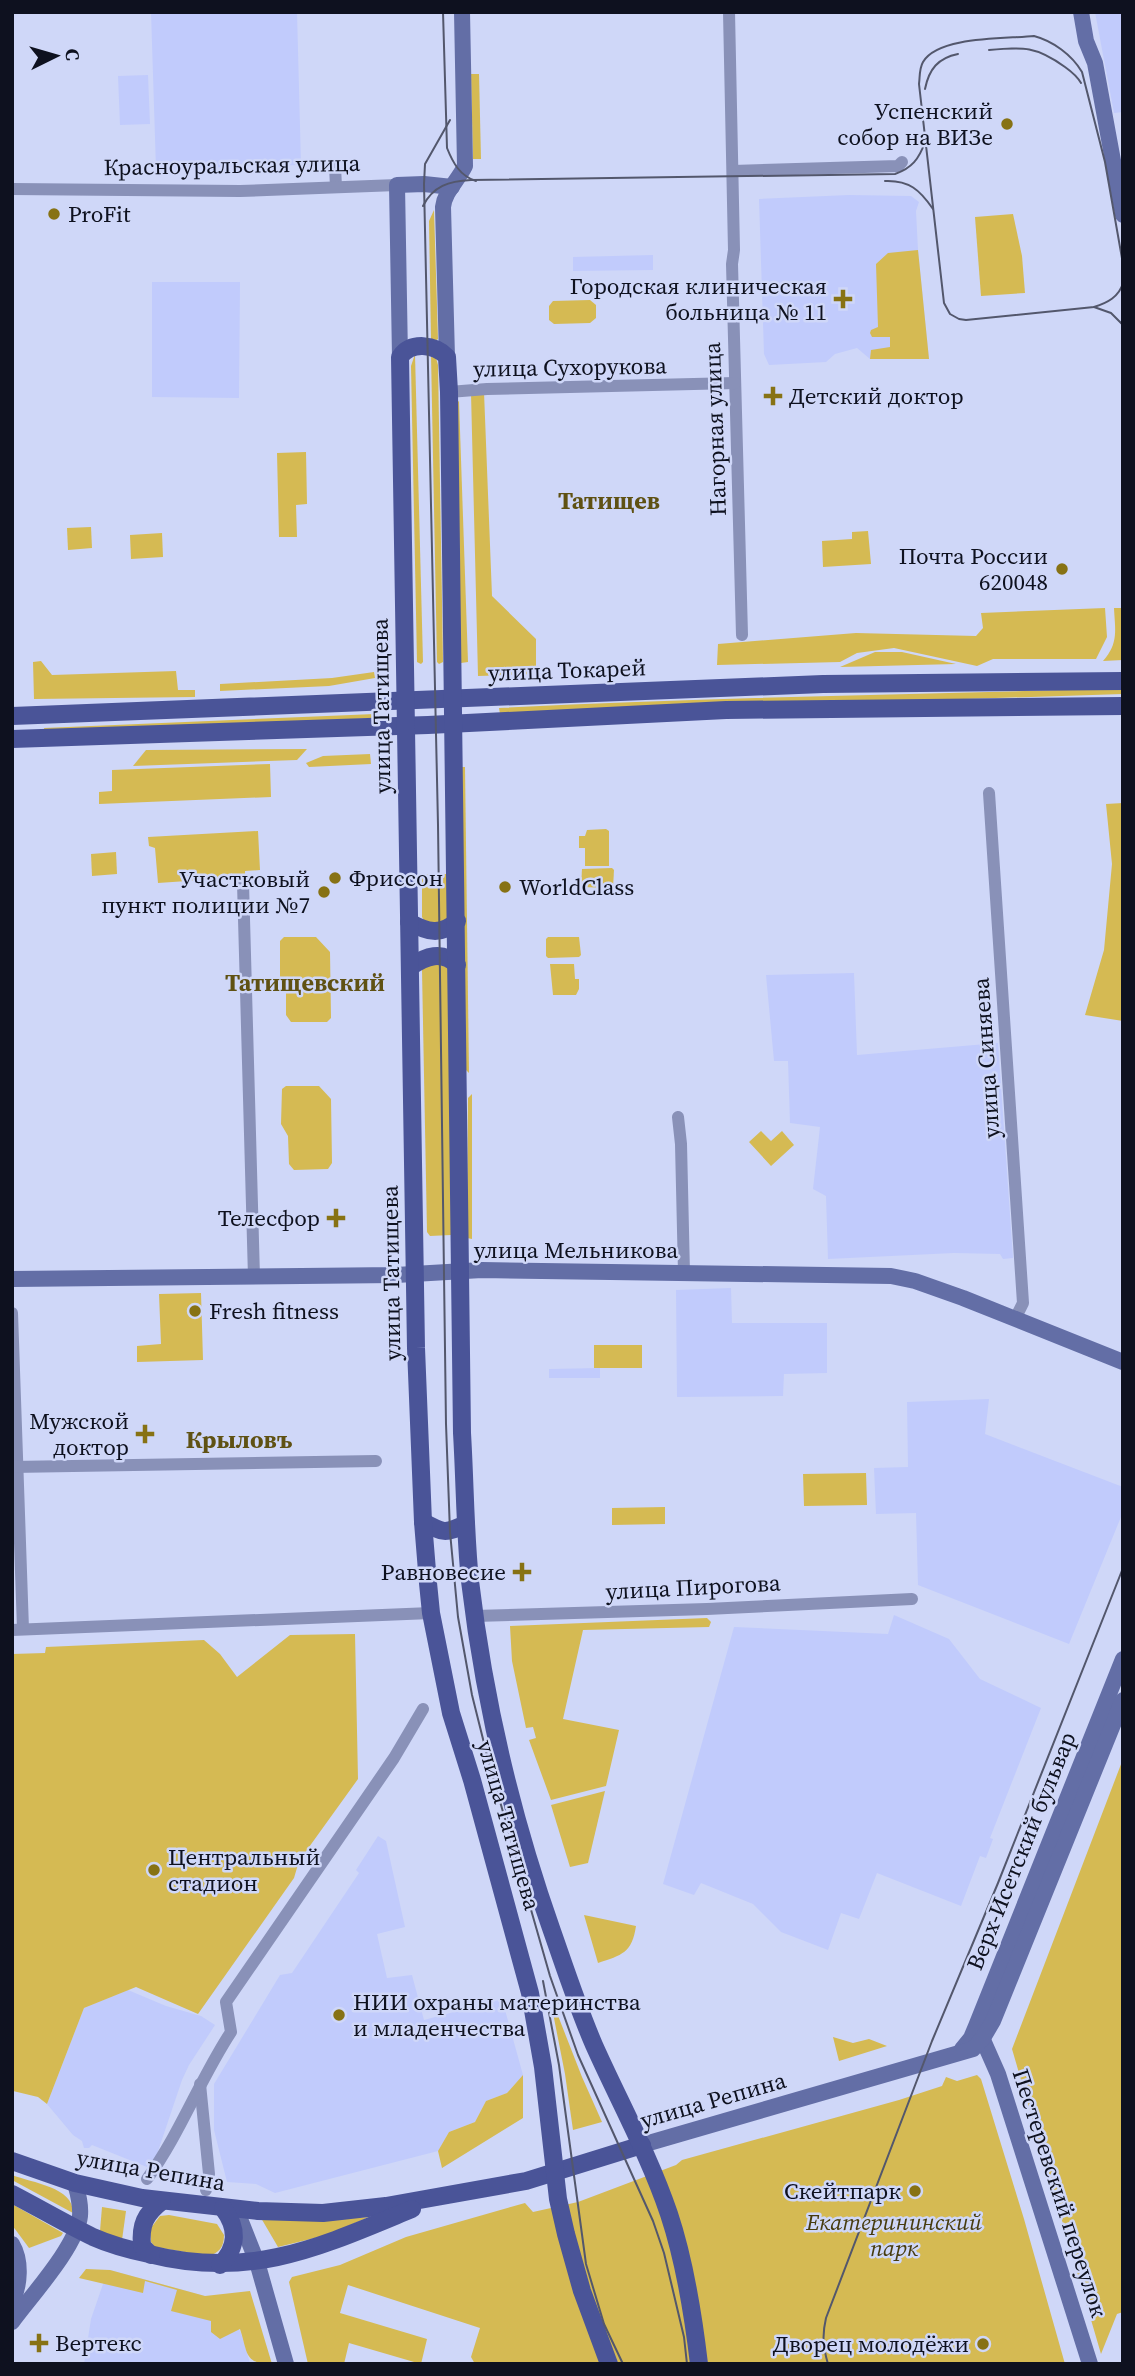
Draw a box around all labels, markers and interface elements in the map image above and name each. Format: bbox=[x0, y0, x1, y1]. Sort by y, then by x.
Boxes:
north arrow bbox=[21, 21, 91, 91]
text: С bbox=[59, 47, 86, 62]
place label: Успенский собор на ВИЗе bbox=[837, 95, 993, 153]
marker: Успенский собор на ВИЗе bbox=[999, 116, 1015, 132]
street label: Красноуральская улица bbox=[103, 147, 361, 183]
place label: ProFit bbox=[68, 198, 131, 230]
marker: ProFit bbox=[46, 206, 62, 222]
place label: Городская клиническая больница № 11 bbox=[570, 270, 827, 328]
marker: Городская клиническая больница № 11 bbox=[833, 289, 853, 309]
street label: Нагорная улица bbox=[696, 341, 734, 516]
street label: улица Сухорукова bbox=[473, 349, 667, 385]
place label: Детский доктор bbox=[789, 380, 964, 412]
marker: Детский доктор bbox=[763, 386, 783, 406]
district label: Татищев bbox=[558, 484, 660, 517]
place label: Почта России 620048 bbox=[899, 540, 1048, 598]
marker: Почта России 620048 bbox=[1054, 561, 1070, 577]
street label: улица Татищева bbox=[363, 618, 399, 794]
street label: улица Токарей bbox=[487, 651, 647, 689]
place label: Фриссон bbox=[349, 862, 443, 894]
place label: Участковый пункт полиции №7 bbox=[101, 863, 310, 921]
marker: Фриссон bbox=[327, 870, 343, 886]
place label: WorldClass bbox=[519, 871, 634, 903]
marker: WorldClass bbox=[497, 879, 513, 895]
marker: Участковый пункт полиции №7 bbox=[316, 884, 332, 900]
district label: Татищевский bbox=[225, 966, 385, 999]
street label: улица Синяева bbox=[964, 976, 1008, 1140]
street label: улица Татищева bbox=[373, 1185, 409, 1361]
place label: Телесфор bbox=[218, 1202, 320, 1234]
marker: Телесфор bbox=[326, 1208, 346, 1228]
street label: улица Мельникова bbox=[474, 1234, 678, 1266]
place label: Fresh fitness bbox=[209, 1295, 339, 1327]
marker: Fresh fitness bbox=[187, 1303, 203, 1319]
place label: Мужской доктор bbox=[29, 1405, 129, 1463]
district label: Крыловъ bbox=[186, 1423, 293, 1456]
marker: Мужской доктор bbox=[135, 1424, 155, 1444]
place label: Равновесие bbox=[381, 1556, 506, 1588]
marker: Равновесие bbox=[512, 1562, 532, 1582]
street label: улица Пирогова bbox=[605, 1566, 782, 1608]
street label: Верх-Исетский бульвар bbox=[959, 1727, 1083, 1975]
street label: улица Татищева bbox=[469, 1736, 549, 1914]
place label: Центральный стадион bbox=[168, 1841, 320, 1899]
marker: Центральный стадион bbox=[146, 1862, 162, 1878]
place label: НИИ охраны материнства и младенчества bbox=[353, 1986, 641, 2044]
marker: НИИ охраны материнства и младенчества bbox=[331, 2007, 347, 2023]
street label: улица Репина bbox=[636, 2064, 790, 2136]
street label: Пестеревский переулок bbox=[1005, 2065, 1115, 2322]
street label: улица Репина bbox=[74, 2141, 228, 2199]
place label: Скейтпарк bbox=[784, 2175, 901, 2207]
marker: Скейтпарк bbox=[907, 2183, 923, 2199]
park label: Екатерининский парк bbox=[805, 2206, 982, 2264]
place label: Вертекс bbox=[55, 2327, 142, 2359]
place label: Дворец молодёжи bbox=[773, 2328, 969, 2360]
marker: Вертекс bbox=[29, 2333, 49, 2353]
marker: Дворец молодёжи bbox=[975, 2336, 991, 2352]

